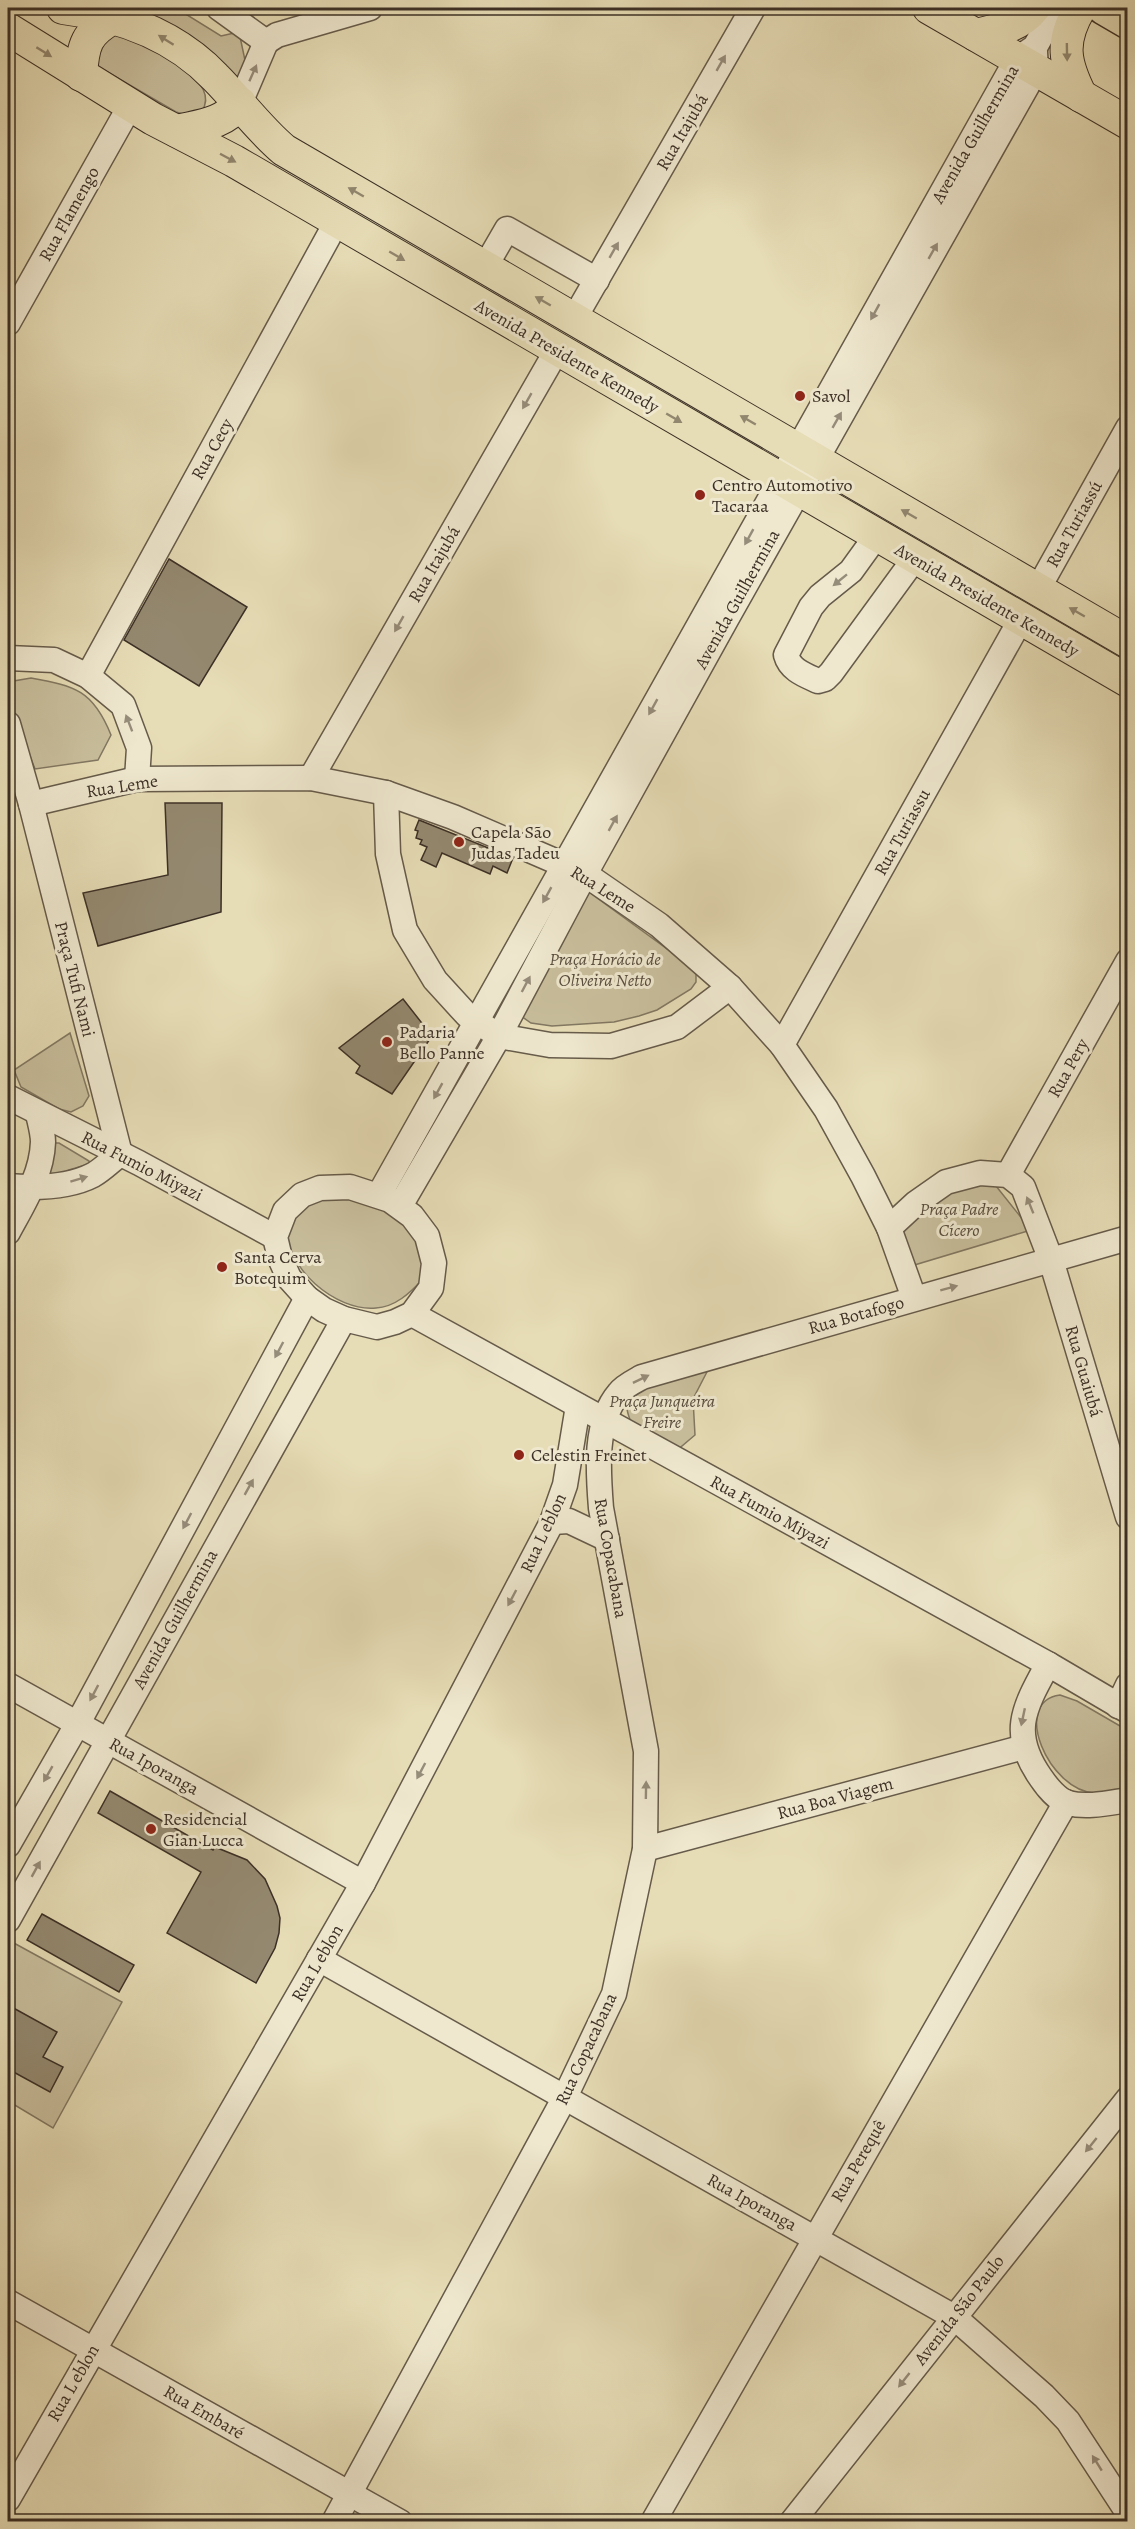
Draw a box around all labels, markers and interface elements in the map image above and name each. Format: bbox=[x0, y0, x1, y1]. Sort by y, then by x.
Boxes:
one-way arrow bbox=[158, 35, 174, 46]
one-way arrow bbox=[1062, 42, 1072, 61]
one-way arrow bbox=[36, 46, 52, 57]
one-way arrow bbox=[716, 55, 727, 71]
street label: Avenida Guilhermina bbox=[925, 60, 1025, 209]
one-way arrow bbox=[248, 63, 258, 81]
street label: Rua Itajubá bbox=[650, 89, 714, 175]
one-way arrow bbox=[220, 153, 237, 163]
street label: Rua Flamengo bbox=[33, 162, 105, 266]
one-way arrow bbox=[347, 187, 364, 197]
one-way arrow bbox=[609, 241, 619, 258]
one-way arrow bbox=[928, 243, 939, 259]
one-way arrow bbox=[389, 251, 406, 261]
street label: Avenida Presidente Kennedy bbox=[470, 293, 664, 419]
one-way arrow bbox=[535, 295, 551, 306]
one-way arrow bbox=[870, 303, 880, 320]
place label: Savol bbox=[812, 384, 851, 408]
marker: Savol bbox=[793, 389, 807, 403]
one-way arrow bbox=[523, 392, 533, 409]
one-way arrow bbox=[832, 412, 843, 428]
street label: Rua Cecy bbox=[185, 413, 239, 484]
one-way arrow bbox=[666, 413, 683, 423]
one-way arrow bbox=[739, 415, 756, 425]
place label: Centro Automotivo Tacaraa bbox=[712, 473, 852, 518]
street label: Rua Turiassú bbox=[1040, 476, 1108, 572]
marker: Centro Automotivo Tacaraa bbox=[693, 488, 707, 502]
one-way arrow bbox=[900, 509, 917, 519]
street label: Rua Itajubá bbox=[402, 521, 466, 607]
street label: Avenida Guilhermina bbox=[688, 524, 786, 674]
one-way arrow bbox=[744, 529, 754, 546]
street label: Avenida Presidente Kennedy bbox=[890, 537, 1084, 663]
one-way arrow bbox=[832, 574, 848, 587]
one-way arrow bbox=[1068, 607, 1085, 617]
one-way arrow bbox=[394, 616, 404, 633]
one-way arrow bbox=[648, 699, 658, 716]
one-way arrow bbox=[124, 713, 134, 731]
street label: Rua Leme bbox=[84, 768, 160, 804]
street label: Rua Turiassu bbox=[868, 784, 936, 880]
one-way arrow bbox=[608, 814, 618, 831]
place label: Capela São Judas Tadeu bbox=[471, 820, 560, 865]
marker: Capela São Judas Tadeu bbox=[452, 835, 466, 849]
street label: Rua Leme bbox=[566, 860, 640, 918]
one-way arrow bbox=[542, 887, 553, 903]
street label: Praça Tufi Nami bbox=[49, 919, 101, 1039]
park label: Praça Horácio de Oliveira Netto bbox=[549, 947, 661, 992]
one-way arrow bbox=[521, 976, 531, 993]
place label: Padaria Bello Panne bbox=[399, 1020, 485, 1065]
street label: Rua Pery bbox=[1042, 1033, 1095, 1102]
marker: Padaria Bello Panne bbox=[380, 1035, 394, 1049]
one-way arrow bbox=[433, 1082, 443, 1099]
street label: Rua Fumio Miyazi bbox=[77, 1125, 207, 1207]
one-way arrow bbox=[70, 1174, 88, 1183]
one-way arrow bbox=[1025, 1196, 1035, 1214]
park label: Praça Padre Cícero bbox=[920, 1197, 999, 1242]
place label: Santa Cerva Botequim bbox=[234, 1245, 322, 1290]
marker: Santa Cerva Botequim bbox=[215, 1260, 229, 1274]
one-way arrow bbox=[940, 1283, 958, 1292]
street label: Rua Botafogo bbox=[805, 1290, 907, 1340]
street label: Rua Guaiubá bbox=[1059, 1322, 1109, 1420]
one-way arrow bbox=[275, 1341, 284, 1358]
one-way arrow bbox=[633, 1374, 650, 1383]
park label: Praça Junqueira Freire bbox=[609, 1389, 715, 1434]
place label: Celestin Freinet bbox=[531, 1443, 647, 1467]
marker: Celestin Freinet bbox=[512, 1448, 526, 1462]
street label: Rua Fumio Miyazi bbox=[706, 1469, 834, 1555]
one-way arrow bbox=[243, 1479, 254, 1495]
street label: Rua L eblon bbox=[514, 1489, 572, 1577]
street label: Rua Copacabana bbox=[589, 1496, 633, 1621]
one-way arrow bbox=[182, 1513, 192, 1530]
street label: Avenida Guilhermina bbox=[126, 1544, 224, 1694]
one-way arrow bbox=[507, 1590, 516, 1607]
one-way arrow bbox=[89, 1684, 99, 1701]
one-way arrow bbox=[1018, 1708, 1028, 1726]
street label: Rua Iporanga bbox=[105, 1731, 204, 1801]
one-way arrow bbox=[417, 1762, 427, 1780]
one-way arrow bbox=[43, 1766, 54, 1782]
street label: Rua Boa Viagem bbox=[774, 1771, 896, 1825]
one-way arrow bbox=[641, 1781, 651, 1800]
place label: Residencial Gian Lucca bbox=[163, 1807, 248, 1852]
marker: Residencial Gian Lucca bbox=[144, 1822, 158, 1836]
one-way arrow bbox=[31, 1860, 41, 1877]
street label: Rua L eblon bbox=[285, 1920, 349, 2006]
street label: Rua Copacabana bbox=[549, 1988, 623, 2109]
street label: Rua Perequê bbox=[825, 2116, 891, 2206]
one-way arrow bbox=[1085, 2137, 1098, 2152]
street label: Rua Iporanga bbox=[703, 2167, 802, 2237]
street label: Avenida São Paulo bbox=[908, 2250, 1010, 2371]
street label: Rua L eblon bbox=[41, 2340, 105, 2426]
one-way arrow bbox=[898, 2372, 911, 2388]
street label: Rua Embaré bbox=[159, 2379, 249, 2445]
one-way arrow bbox=[1091, 2455, 1102, 2471]

